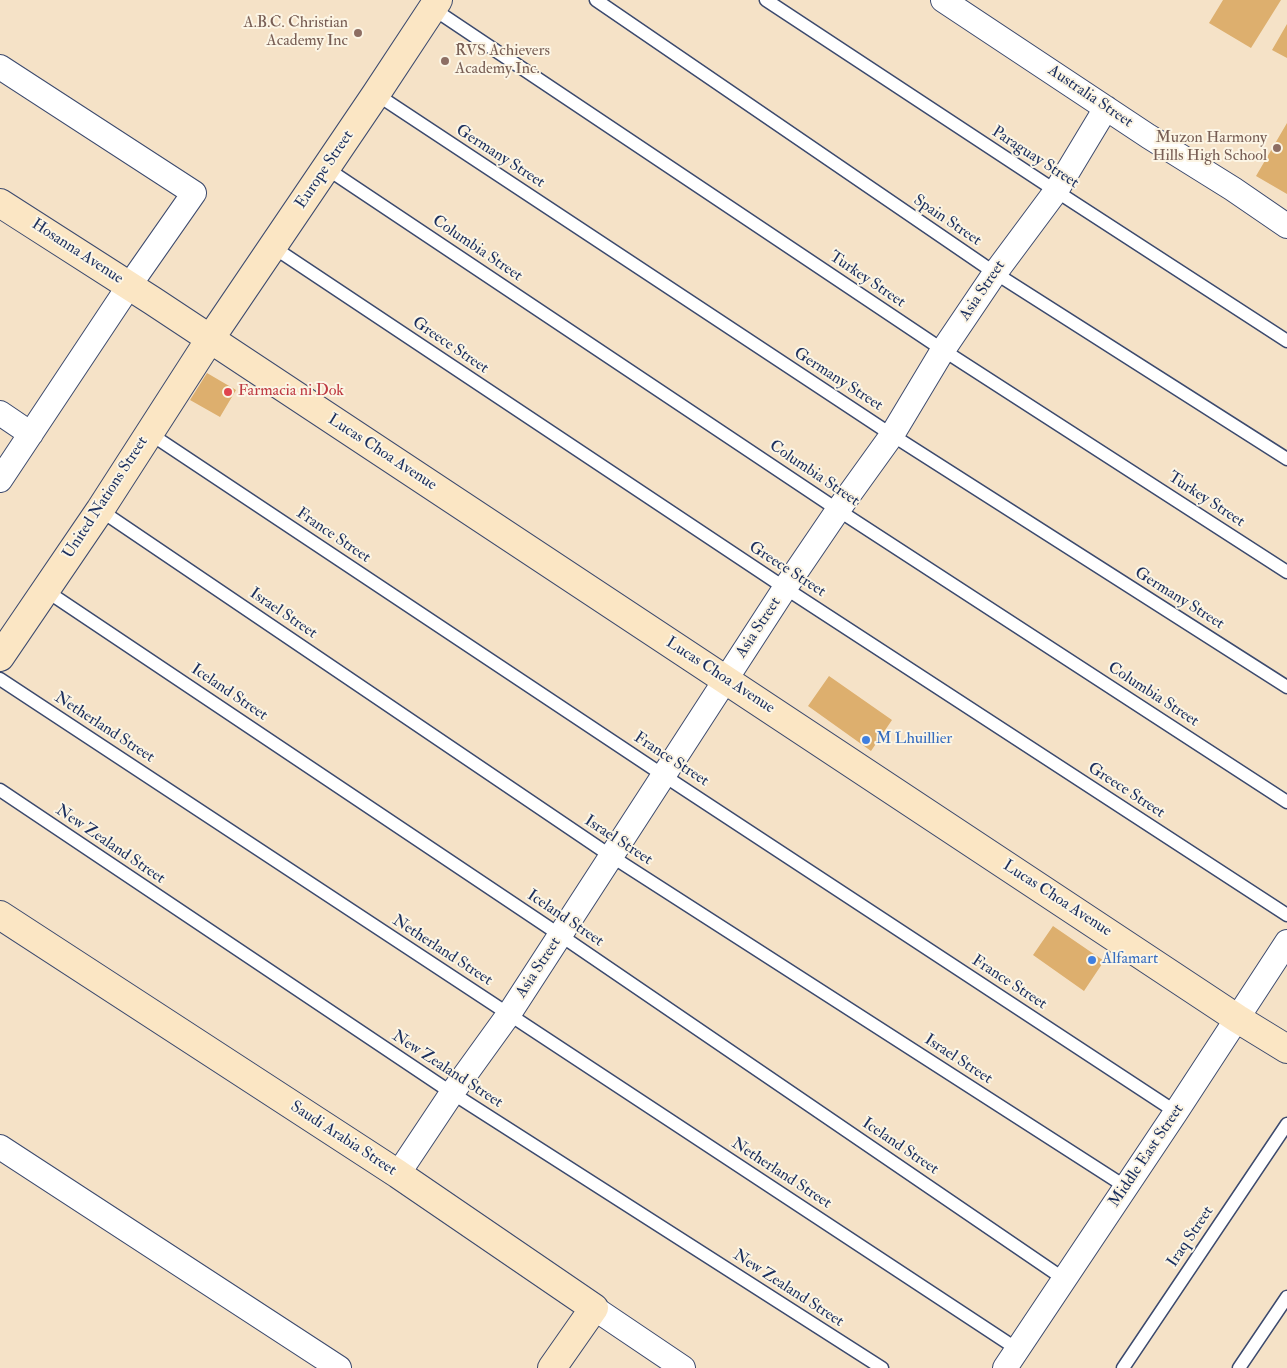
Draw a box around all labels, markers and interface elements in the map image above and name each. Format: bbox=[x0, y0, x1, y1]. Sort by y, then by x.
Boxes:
place label: A.B.C. Christian Academy Inc bbox=[243, 14, 348, 52]
marker: A.B.C. Christian Academy Inc bbox=[352, 27, 364, 39]
place label: RVS Achievers Academy Inc. bbox=[455, 42, 550, 80]
marker: RVS Achievers Academy Inc. bbox=[439, 55, 451, 67]
street label: Australia Street bbox=[1044, 62, 1136, 132]
street label: Germany Street bbox=[452, 121, 548, 193]
street label: Paraguay Street bbox=[988, 123, 1082, 193]
street label: Europe Street bbox=[292, 127, 358, 213]
place label: Muzon Harmony Hills High School bbox=[1152, 129, 1267, 167]
marker: Muzon Harmony Hills High School bbox=[1271, 142, 1283, 154]
street label: Spain Street bbox=[909, 191, 985, 251]
street label: Columbia Street bbox=[428, 212, 526, 286]
street label: Hosanna Avenue bbox=[28, 215, 126, 289]
street label: Turkey Street bbox=[825, 248, 909, 312]
street label: Asia Street bbox=[956, 257, 1010, 325]
street label: Greece Street bbox=[408, 313, 492, 379]
street label: Germany Street bbox=[790, 344, 886, 416]
place label: Farmacia ni Dok bbox=[238, 382, 344, 402]
marker: Farmacia ni Dok bbox=[222, 386, 234, 398]
street label: Lucas Choa Avenue bbox=[324, 411, 440, 495]
street label: United Nations Street bbox=[59, 433, 153, 563]
street label: Columbia Street bbox=[765, 437, 863, 511]
street label: Turkey Street bbox=[1164, 468, 1248, 532]
street label: France Street bbox=[292, 504, 374, 568]
street label: Greece Street bbox=[745, 538, 829, 602]
street label: Germany Street bbox=[1131, 564, 1227, 634]
street label: Israel Street bbox=[246, 584, 320, 644]
street label: Asia Street bbox=[732, 594, 786, 662]
street label: Lucas Choa Avenue bbox=[662, 634, 778, 718]
street label: Columbia Street bbox=[1104, 658, 1202, 732]
street label: Iceland Street bbox=[187, 660, 271, 726]
street label: Netherland Street bbox=[50, 688, 158, 768]
street label: France Street bbox=[630, 729, 712, 791]
place label: M Lhuillier bbox=[876, 730, 952, 750]
marker: M Lhuillier bbox=[860, 734, 872, 746]
street label: Greece Street bbox=[1084, 759, 1168, 823]
street label: New Zealand Street bbox=[52, 801, 168, 889]
street label: Israel Street bbox=[580, 812, 656, 870]
street label: Lucas Choa Avenue bbox=[999, 857, 1115, 941]
street label: Iceland Street bbox=[523, 886, 607, 952]
street label: Netherland Street bbox=[388, 911, 496, 991]
street label: Asia Street bbox=[512, 934, 566, 1002]
place label: Alfamart bbox=[1102, 950, 1158, 970]
street label: France Street bbox=[968, 952, 1050, 1014]
marker: Alfamart bbox=[1086, 954, 1098, 966]
street label: New Zealand Street bbox=[388, 1027, 506, 1113]
street label: Israel Street bbox=[920, 1031, 996, 1089]
street label: Saudi Arabia Street bbox=[286, 1098, 400, 1180]
street label: Middle East Street bbox=[1105, 1101, 1189, 1211]
street label: Iceland Street bbox=[858, 1114, 942, 1180]
street label: Netherland Street bbox=[727, 1134, 835, 1214]
street label: Iraq Street bbox=[1164, 1203, 1218, 1271]
street label: New Zealand Street bbox=[729, 1246, 847, 1332]

